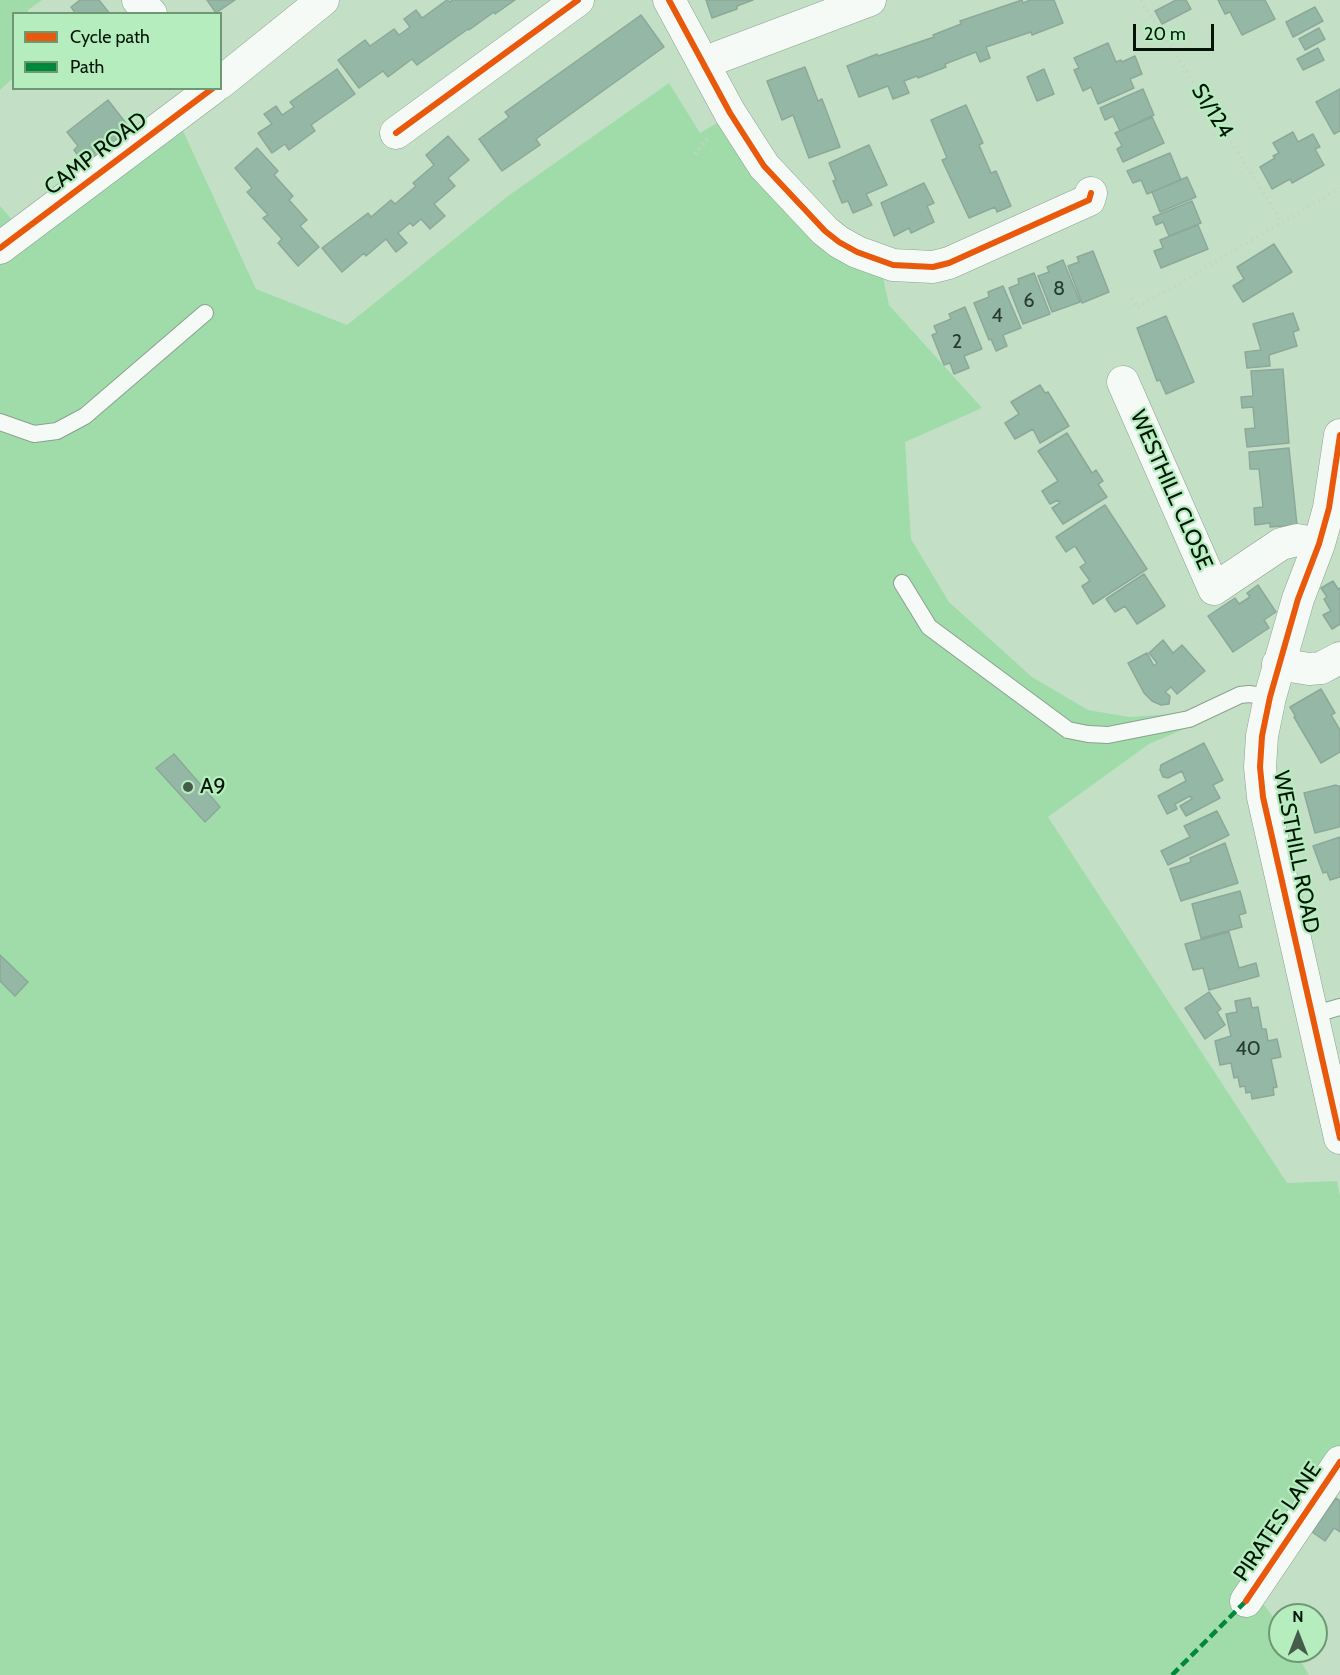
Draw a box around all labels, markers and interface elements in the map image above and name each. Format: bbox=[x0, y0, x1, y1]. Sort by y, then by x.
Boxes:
legend bbox=[12, 12, 222, 90]
scale bar bbox=[1136, 12, 1217, 50]
text: 20 m bbox=[1144, 23, 1186, 45]
text: Cycle path bbox=[70, 26, 150, 48]
text: Path bbox=[70, 56, 104, 78]
street label: S1/124 bbox=[1185, 79, 1239, 143]
street label: CAMP ROAD bbox=[39, 107, 153, 201]
house number: 8 bbox=[1053, 277, 1065, 301]
house number: 6 bbox=[1023, 289, 1035, 313]
house number: 4 bbox=[991, 304, 1003, 328]
house number: 2 bbox=[952, 330, 962, 354]
street label: WESTHILL CLOSE bbox=[1124, 406, 1218, 574]
street label: WESTHILL ROAD bbox=[1267, 768, 1325, 936]
place label: A9 bbox=[200, 774, 226, 800]
marker: A9 bbox=[181, 780, 195, 794]
house number: 40 bbox=[1235, 1037, 1261, 1061]
street label: PIRATES LANE bbox=[1229, 1458, 1327, 1586]
north arrow bbox=[1268, 1603, 1328, 1663]
text: N bbox=[1292, 1607, 1304, 1626]

